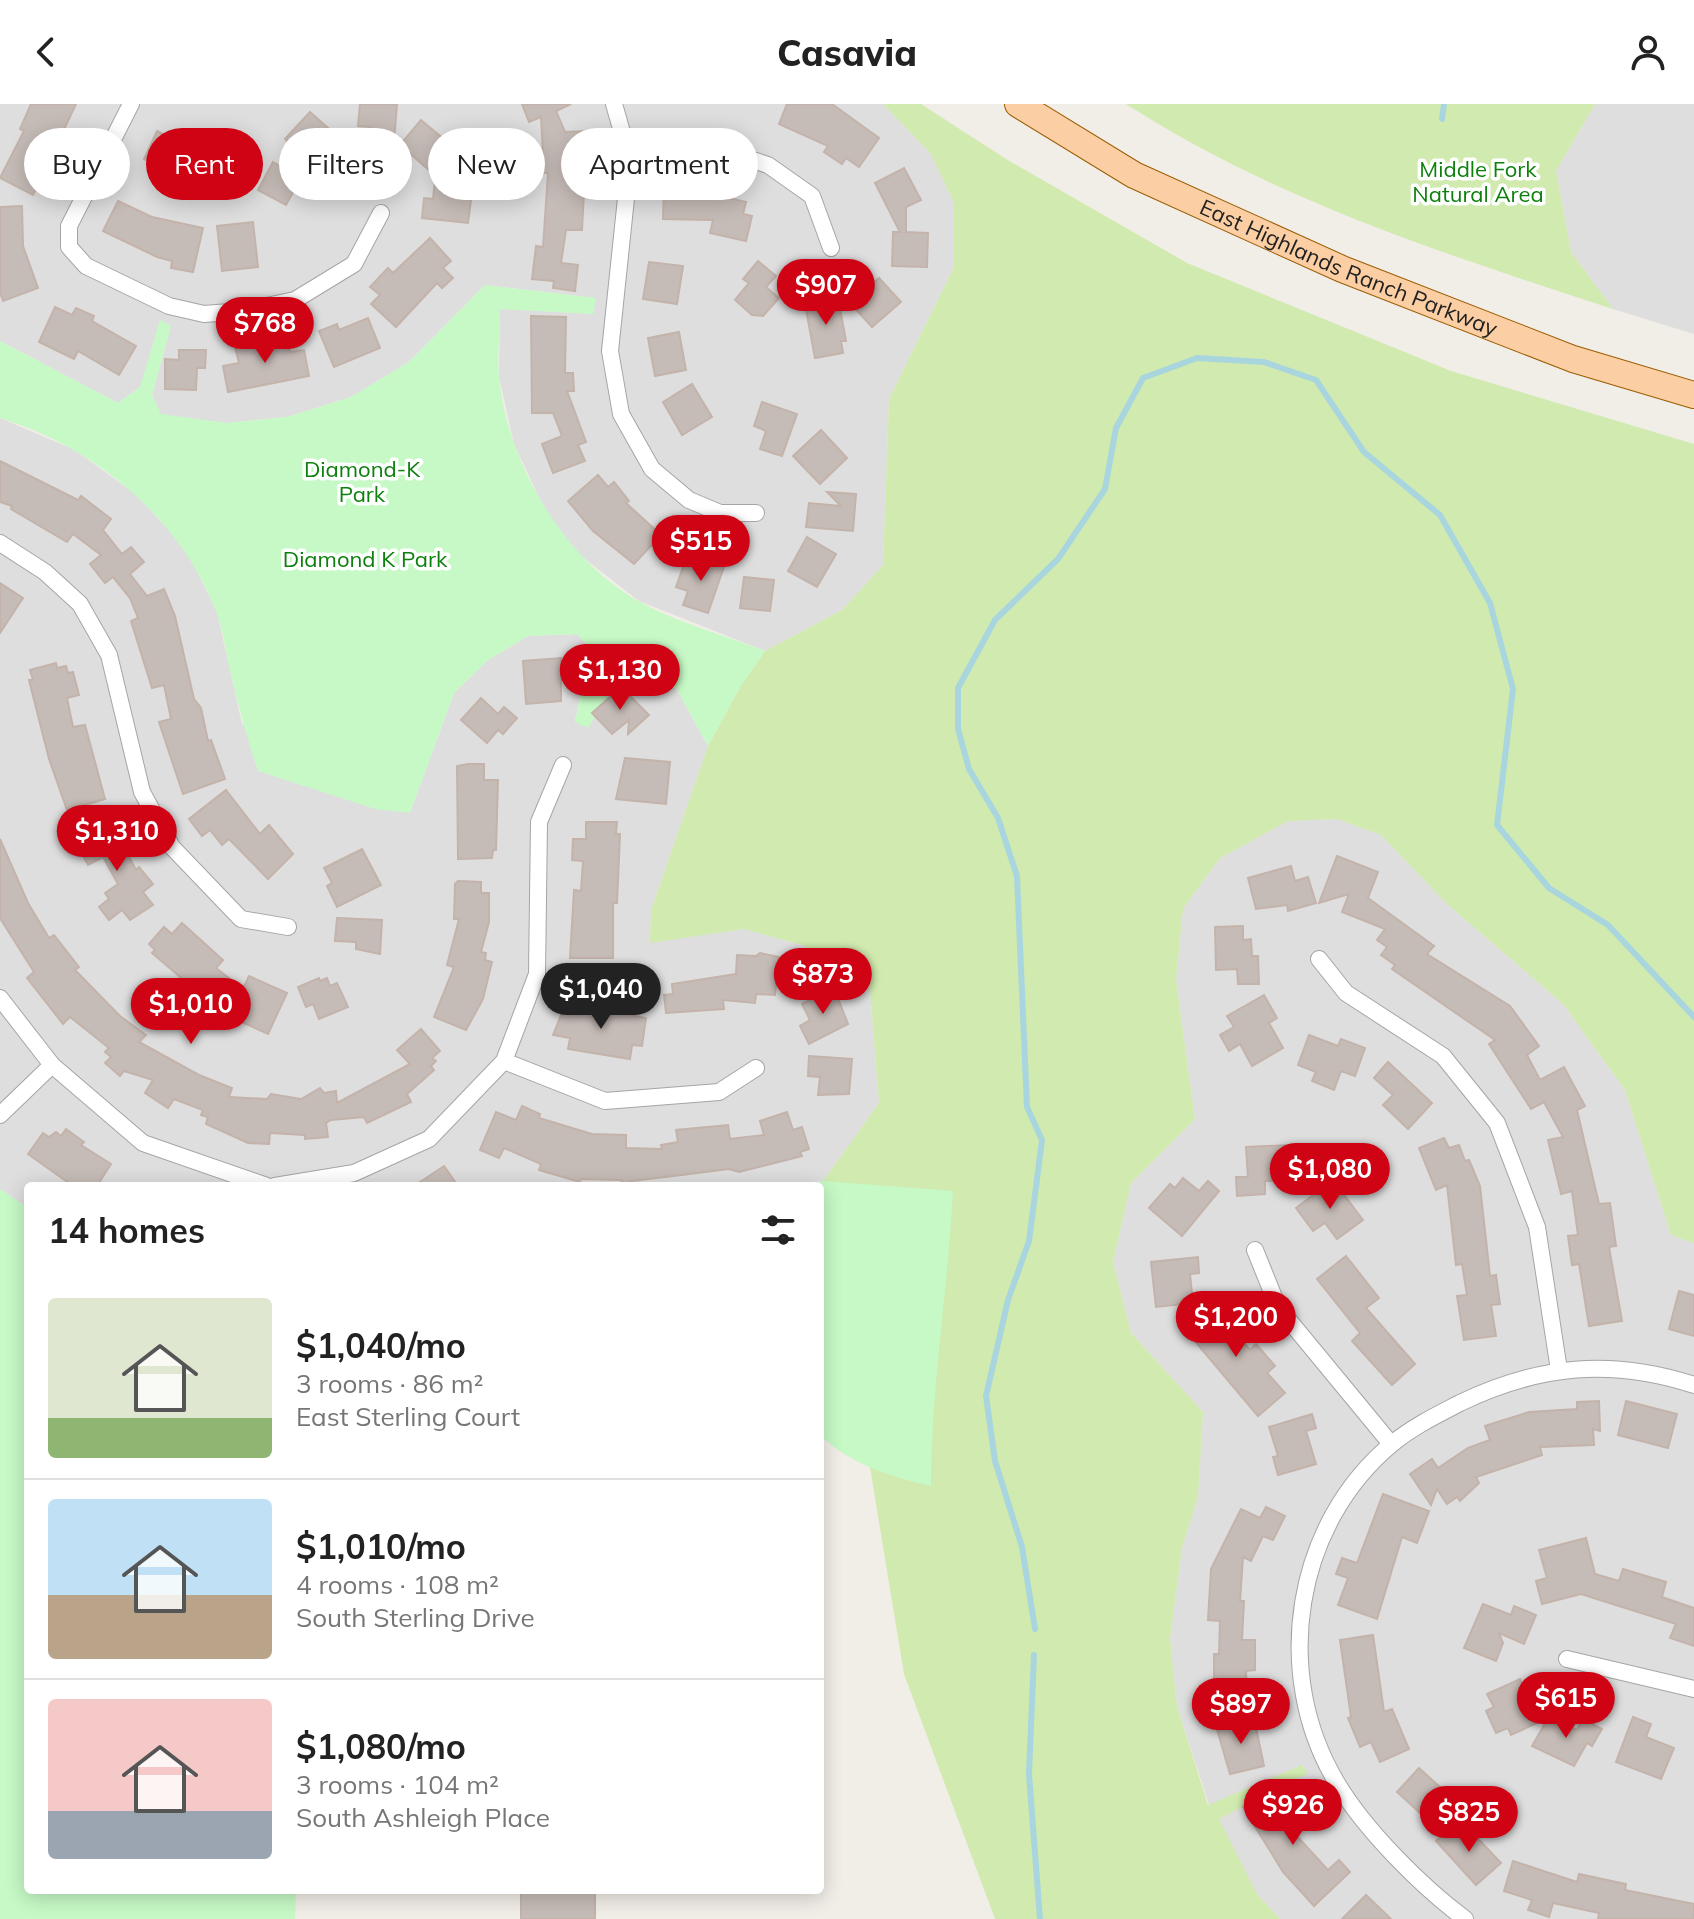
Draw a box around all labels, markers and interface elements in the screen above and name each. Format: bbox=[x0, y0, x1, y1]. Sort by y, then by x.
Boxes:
icon: back bbox=[24, 30, 68, 74]
text: Casavia bbox=[777, 30, 917, 75]
icon: person bbox=[1626, 30, 1670, 74]
chip: Buy bbox=[24, 128, 130, 200]
chip: Rent bbox=[146, 128, 263, 200]
chip: Filters bbox=[279, 128, 412, 200]
chip: New bbox=[428, 128, 545, 200]
chip: Apartment bbox=[561, 128, 758, 200]
park label: Middle Fork Natural Area bbox=[1412, 155, 1544, 208]
street label: East Highlands Ranch Parkway bbox=[1196, 193, 1502, 342]
pin: $907 bbox=[779, 259, 873, 327]
text: $907 bbox=[795, 268, 857, 301]
pin: $768 bbox=[218, 297, 312, 365]
text: $768 bbox=[234, 306, 296, 339]
park label: Diamond-K Park bbox=[304, 455, 421, 508]
pin: $515 bbox=[654, 515, 748, 583]
text: $515 bbox=[670, 524, 732, 557]
park label: Diamond K Park bbox=[283, 545, 448, 573]
pin: $1,130 bbox=[555, 644, 685, 712]
text: $1,130 bbox=[578, 653, 662, 686]
pin: $1,310 bbox=[52, 805, 182, 873]
text: $1,310 bbox=[75, 814, 159, 847]
pin: $873 bbox=[776, 948, 870, 1016]
text: $873 bbox=[792, 957, 854, 990]
pin: $1,040 bbox=[536, 963, 666, 1031]
text: $1,040 bbox=[559, 972, 643, 1005]
pin: $1,010 bbox=[126, 978, 256, 1046]
text: $1,010 bbox=[149, 987, 233, 1020]
pin: $1,080 bbox=[1265, 1143, 1395, 1211]
text: $1,080 bbox=[1288, 1152, 1372, 1185]
icon: filters bbox=[756, 1208, 800, 1252]
text: 14 homes bbox=[48, 1209, 205, 1252]
pin: $1,200 bbox=[1171, 1291, 1301, 1359]
text: $1,200 bbox=[1194, 1300, 1278, 1333]
text: $1,040/mo bbox=[296, 1324, 466, 1367]
icon: home bbox=[112, 1330, 208, 1426]
text: 3 rooms · 86 m² bbox=[296, 1367, 483, 1400]
text: East Sterling Court bbox=[296, 1400, 520, 1433]
text: $1,010/mo bbox=[296, 1525, 466, 1568]
icon: home bbox=[112, 1531, 208, 1627]
text: 4 rooms · 108 m² bbox=[296, 1568, 499, 1601]
text: South Sterling Drive bbox=[296, 1601, 535, 1634]
pin: $615 bbox=[1519, 1672, 1613, 1740]
pin: $897 bbox=[1194, 1678, 1288, 1746]
text: $615 bbox=[1535, 1681, 1597, 1714]
text: $897 bbox=[1210, 1687, 1272, 1720]
text: $1,080/mo bbox=[296, 1725, 466, 1768]
icon: home bbox=[112, 1731, 208, 1827]
text: 3 rooms · 104 m² bbox=[296, 1768, 499, 1801]
pin: $926 bbox=[1246, 1779, 1340, 1847]
pin: $825 bbox=[1422, 1786, 1516, 1854]
text: $926 bbox=[1262, 1788, 1324, 1821]
text: $825 bbox=[1438, 1795, 1500, 1828]
text: South Ashleigh Place bbox=[296, 1801, 550, 1834]

